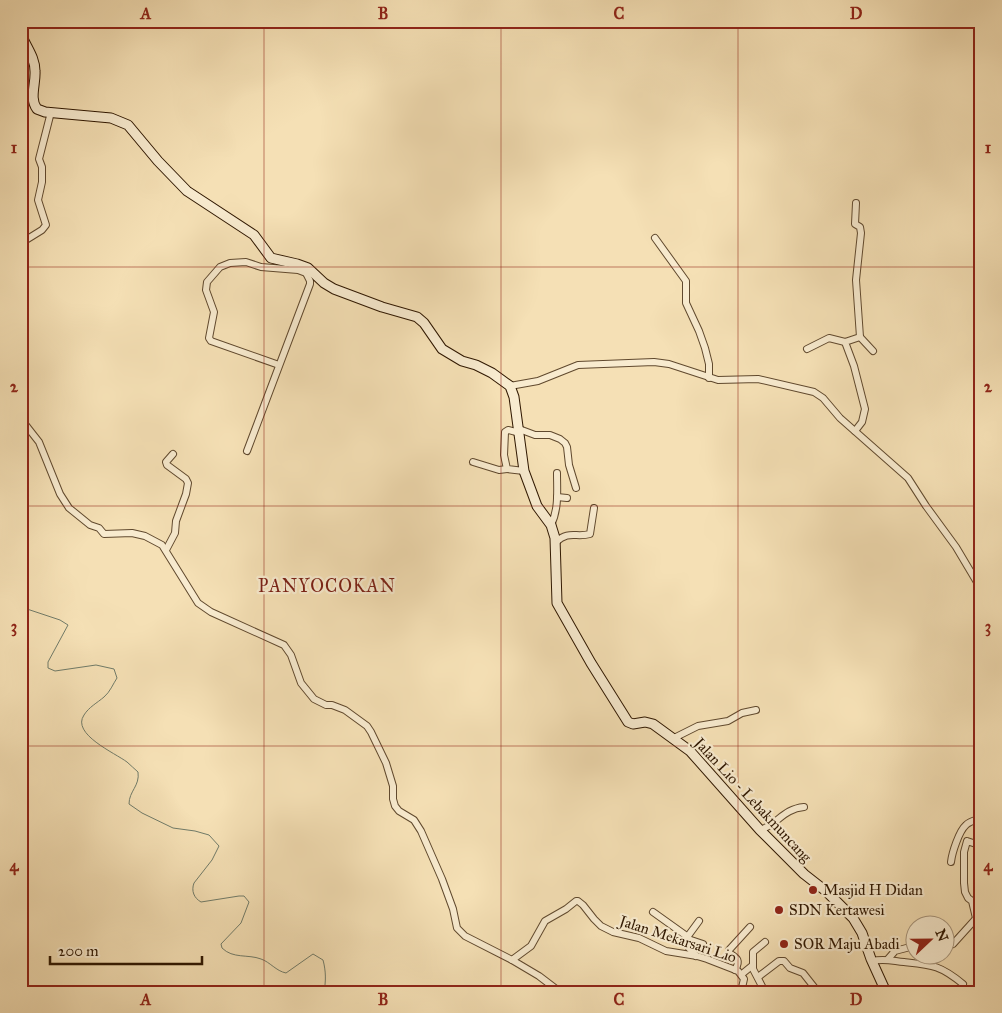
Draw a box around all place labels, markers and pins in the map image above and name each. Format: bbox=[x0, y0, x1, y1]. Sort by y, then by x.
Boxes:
place label: Masjid H Didan bbox=[823, 881, 923, 899]
marker: Masjid H Didan bbox=[807, 884, 819, 896]
place label: SDN Kertawesi bbox=[789, 901, 885, 919]
marker: SDN Kertawesi bbox=[773, 904, 785, 916]
place label: SOR Maju Abadi bbox=[794, 935, 900, 953]
marker: SOR Maju Abadi bbox=[778, 938, 790, 950]

